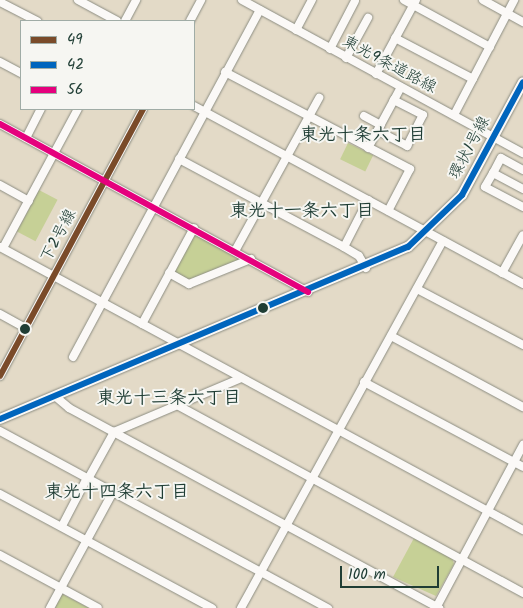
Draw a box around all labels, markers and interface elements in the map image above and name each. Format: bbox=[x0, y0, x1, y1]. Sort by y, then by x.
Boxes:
legend bbox=[20, 20, 195, 110]
text: 49 bbox=[67, 28, 83, 52]
street label: 東光9条道路線 bbox=[339, 32, 439, 98]
text: 42 bbox=[67, 53, 84, 77]
text: 56 bbox=[67, 78, 83, 102]
street label: 環状1号線 bbox=[445, 113, 495, 183]
district label: 東光十条六丁目 bbox=[300, 125, 426, 147]
district label: 東光十一条六丁目 bbox=[230, 201, 374, 223]
street label: 下2号線 bbox=[37, 206, 81, 266]
unlabelled marker bbox=[258, 303, 268, 313]
unlabelled marker bbox=[20, 324, 30, 334]
district label: 東光十三条六丁目 bbox=[97, 388, 241, 410]
district label: 東光十四条六丁目 bbox=[45, 482, 189, 504]
scale bar bbox=[343, 556, 442, 588]
text: 100 m bbox=[348, 563, 386, 587]

